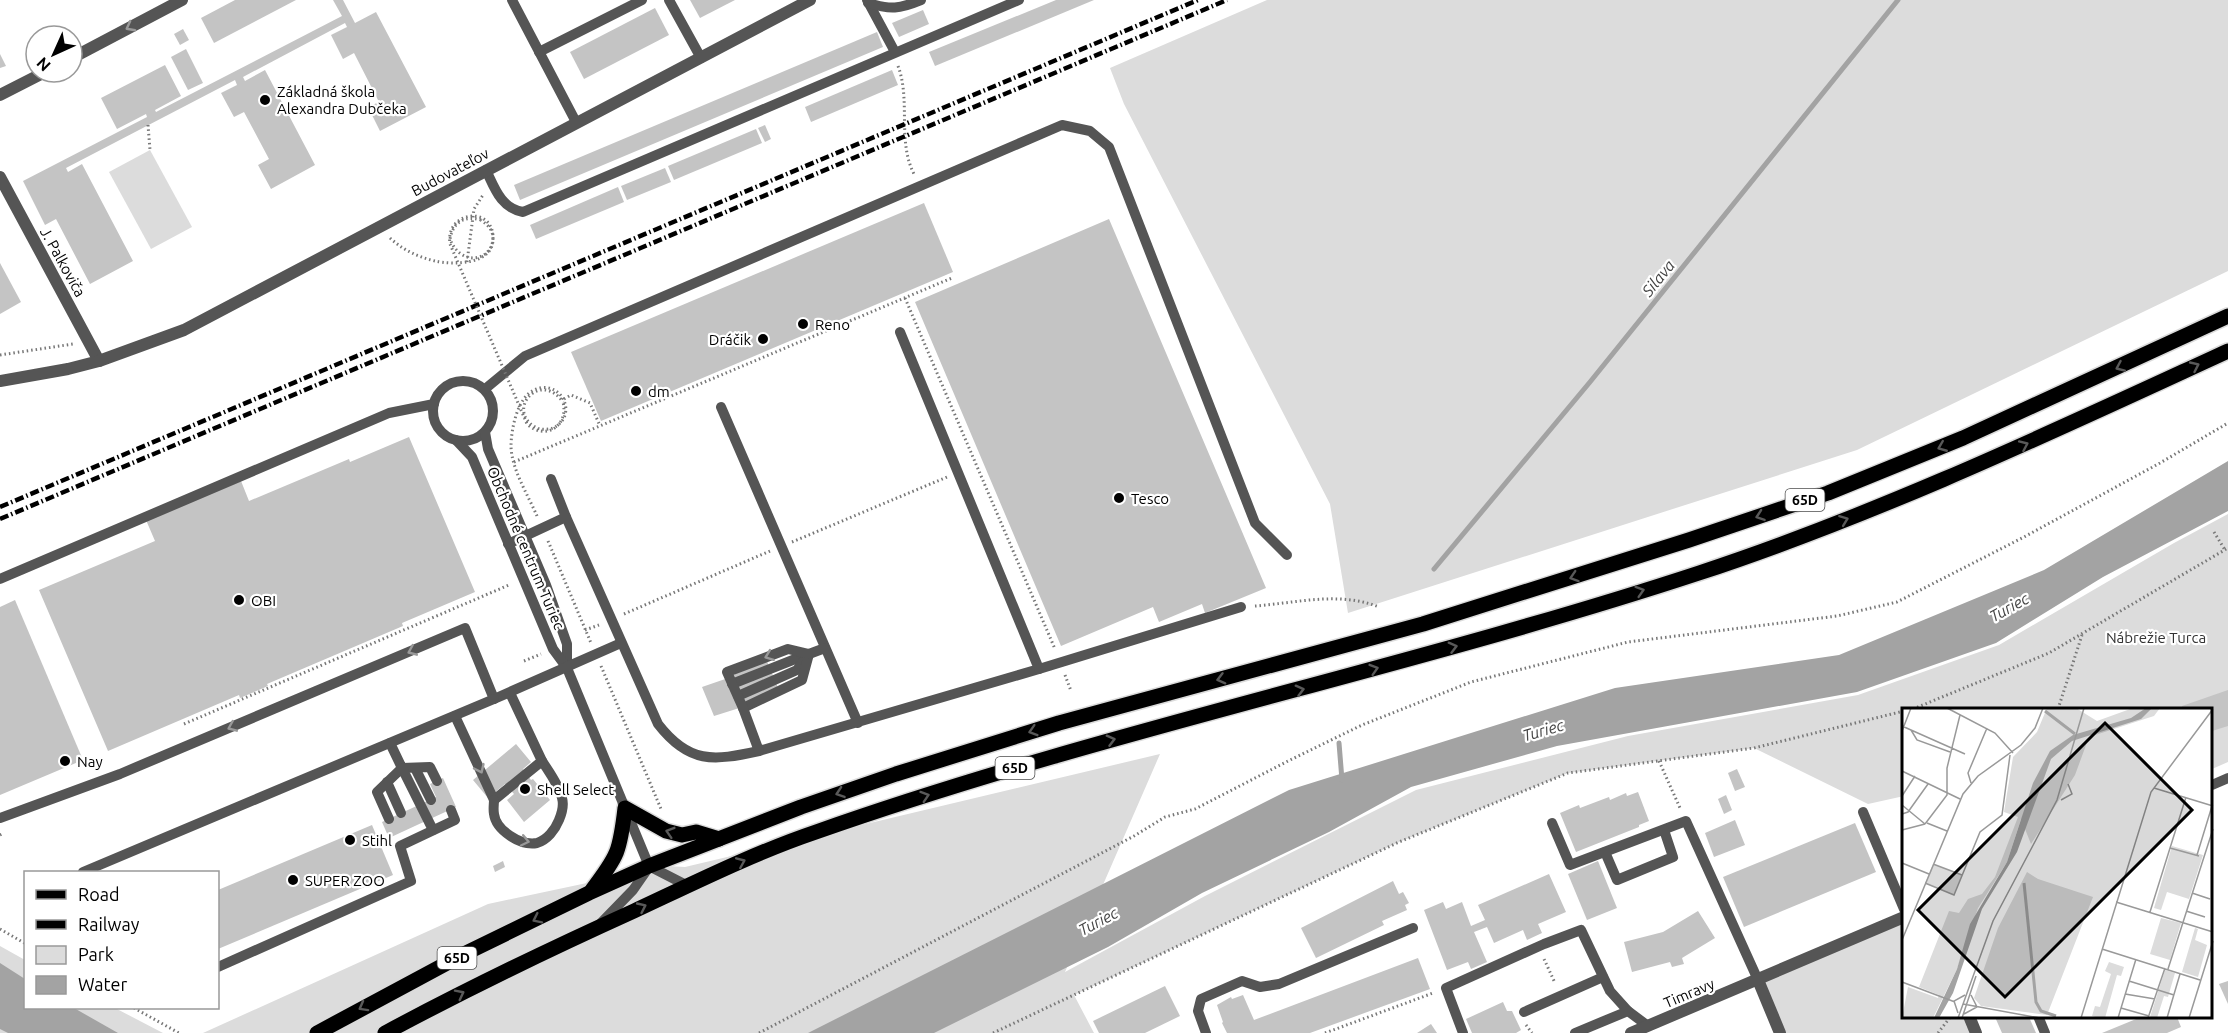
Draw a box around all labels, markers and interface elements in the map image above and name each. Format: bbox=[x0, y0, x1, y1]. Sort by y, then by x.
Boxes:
one-way arrow bbox=[126, 20, 136, 31]
north arrow bbox=[24, 24, 84, 84]
text: N bbox=[33, 54, 54, 75]
place label: Základná škola Alexandra Dubčeka bbox=[277, 83, 407, 117]
marker: Základná škola Alexandra Dubčeka bbox=[258, 93, 272, 107]
street label: Budovateľov bbox=[408, 144, 492, 199]
street label: J. Palkoviča bbox=[37, 224, 89, 300]
water label: Silava bbox=[1637, 256, 1678, 300]
place label: Reno bbox=[815, 316, 850, 333]
marker: Reno bbox=[796, 317, 810, 331]
place label: Dráčik bbox=[709, 331, 751, 348]
marker: Dráčik bbox=[756, 332, 770, 346]
one-way arrow bbox=[2115, 359, 2126, 371]
one-way arrow bbox=[2188, 362, 2199, 374]
place label: dm bbox=[648, 383, 670, 400]
marker: dm bbox=[629, 384, 643, 398]
one-way arrow bbox=[1937, 440, 1948, 452]
one-way arrow bbox=[2017, 440, 2028, 452]
street label: Obchodné centrum Turiec bbox=[484, 464, 568, 632]
road number: 65D bbox=[1786, 489, 1824, 511]
place label: Tesco bbox=[1131, 490, 1169, 507]
marker: Tesco bbox=[1112, 491, 1126, 505]
one-way arrow bbox=[1755, 509, 1765, 521]
one-way arrow bbox=[1838, 515, 1849, 527]
one-way arrow bbox=[1569, 570, 1580, 582]
one-way arrow bbox=[1634, 586, 1645, 599]
water label: Turiec bbox=[1986, 589, 2032, 625]
place label: OBI bbox=[251, 592, 276, 609]
marker: OBI bbox=[232, 593, 246, 607]
park label: Nábrežie Turca bbox=[2106, 629, 2206, 646]
one-way arrow bbox=[1447, 642, 1458, 654]
one-way arrow bbox=[407, 644, 418, 656]
one-way arrow bbox=[765, 649, 776, 661]
one-way arrow bbox=[1368, 664, 1379, 676]
one-way arrow bbox=[1216, 672, 1227, 684]
one-way arrow bbox=[1294, 685, 1305, 697]
inset map bbox=[1902, 708, 2213, 1018]
water label: Turiec bbox=[1520, 715, 1566, 744]
one-way arrow bbox=[227, 720, 238, 732]
one-way arrow bbox=[1028, 724, 1039, 736]
one-way arrow bbox=[1106, 735, 1116, 748]
place label: Nay bbox=[77, 753, 103, 770]
marker: Nay bbox=[58, 754, 72, 768]
road number: 65D bbox=[996, 757, 1034, 779]
one-way arrow bbox=[472, 762, 484, 773]
place label: Shell Select bbox=[537, 781, 614, 798]
marker: Shell Select bbox=[518, 782, 532, 796]
one-way arrow bbox=[835, 786, 846, 799]
one-way arrow bbox=[919, 791, 930, 803]
one-way arrow bbox=[665, 827, 676, 839]
place label: Stihl bbox=[362, 832, 392, 849]
marker: Stihl bbox=[343, 833, 357, 847]
one-way arrow bbox=[520, 833, 530, 846]
one-way arrow bbox=[735, 858, 746, 870]
legend bbox=[24, 871, 219, 1009]
place label: SUPER ZOO bbox=[305, 872, 385, 889]
marker: SUPER ZOO bbox=[286, 873, 300, 887]
text: Road bbox=[78, 884, 120, 904]
one-way arrow bbox=[635, 902, 646, 914]
water label: Turiec bbox=[1075, 903, 1121, 939]
one-way arrow bbox=[532, 911, 543, 923]
text: Railway bbox=[78, 914, 140, 934]
text: Park bbox=[78, 944, 114, 964]
road number: 65D bbox=[438, 947, 476, 969]
text: Water bbox=[78, 974, 128, 994]
street label: Timravy bbox=[1661, 975, 1717, 1011]
one-way arrow bbox=[453, 990, 464, 1001]
one-way arrow bbox=[359, 1000, 369, 1011]

